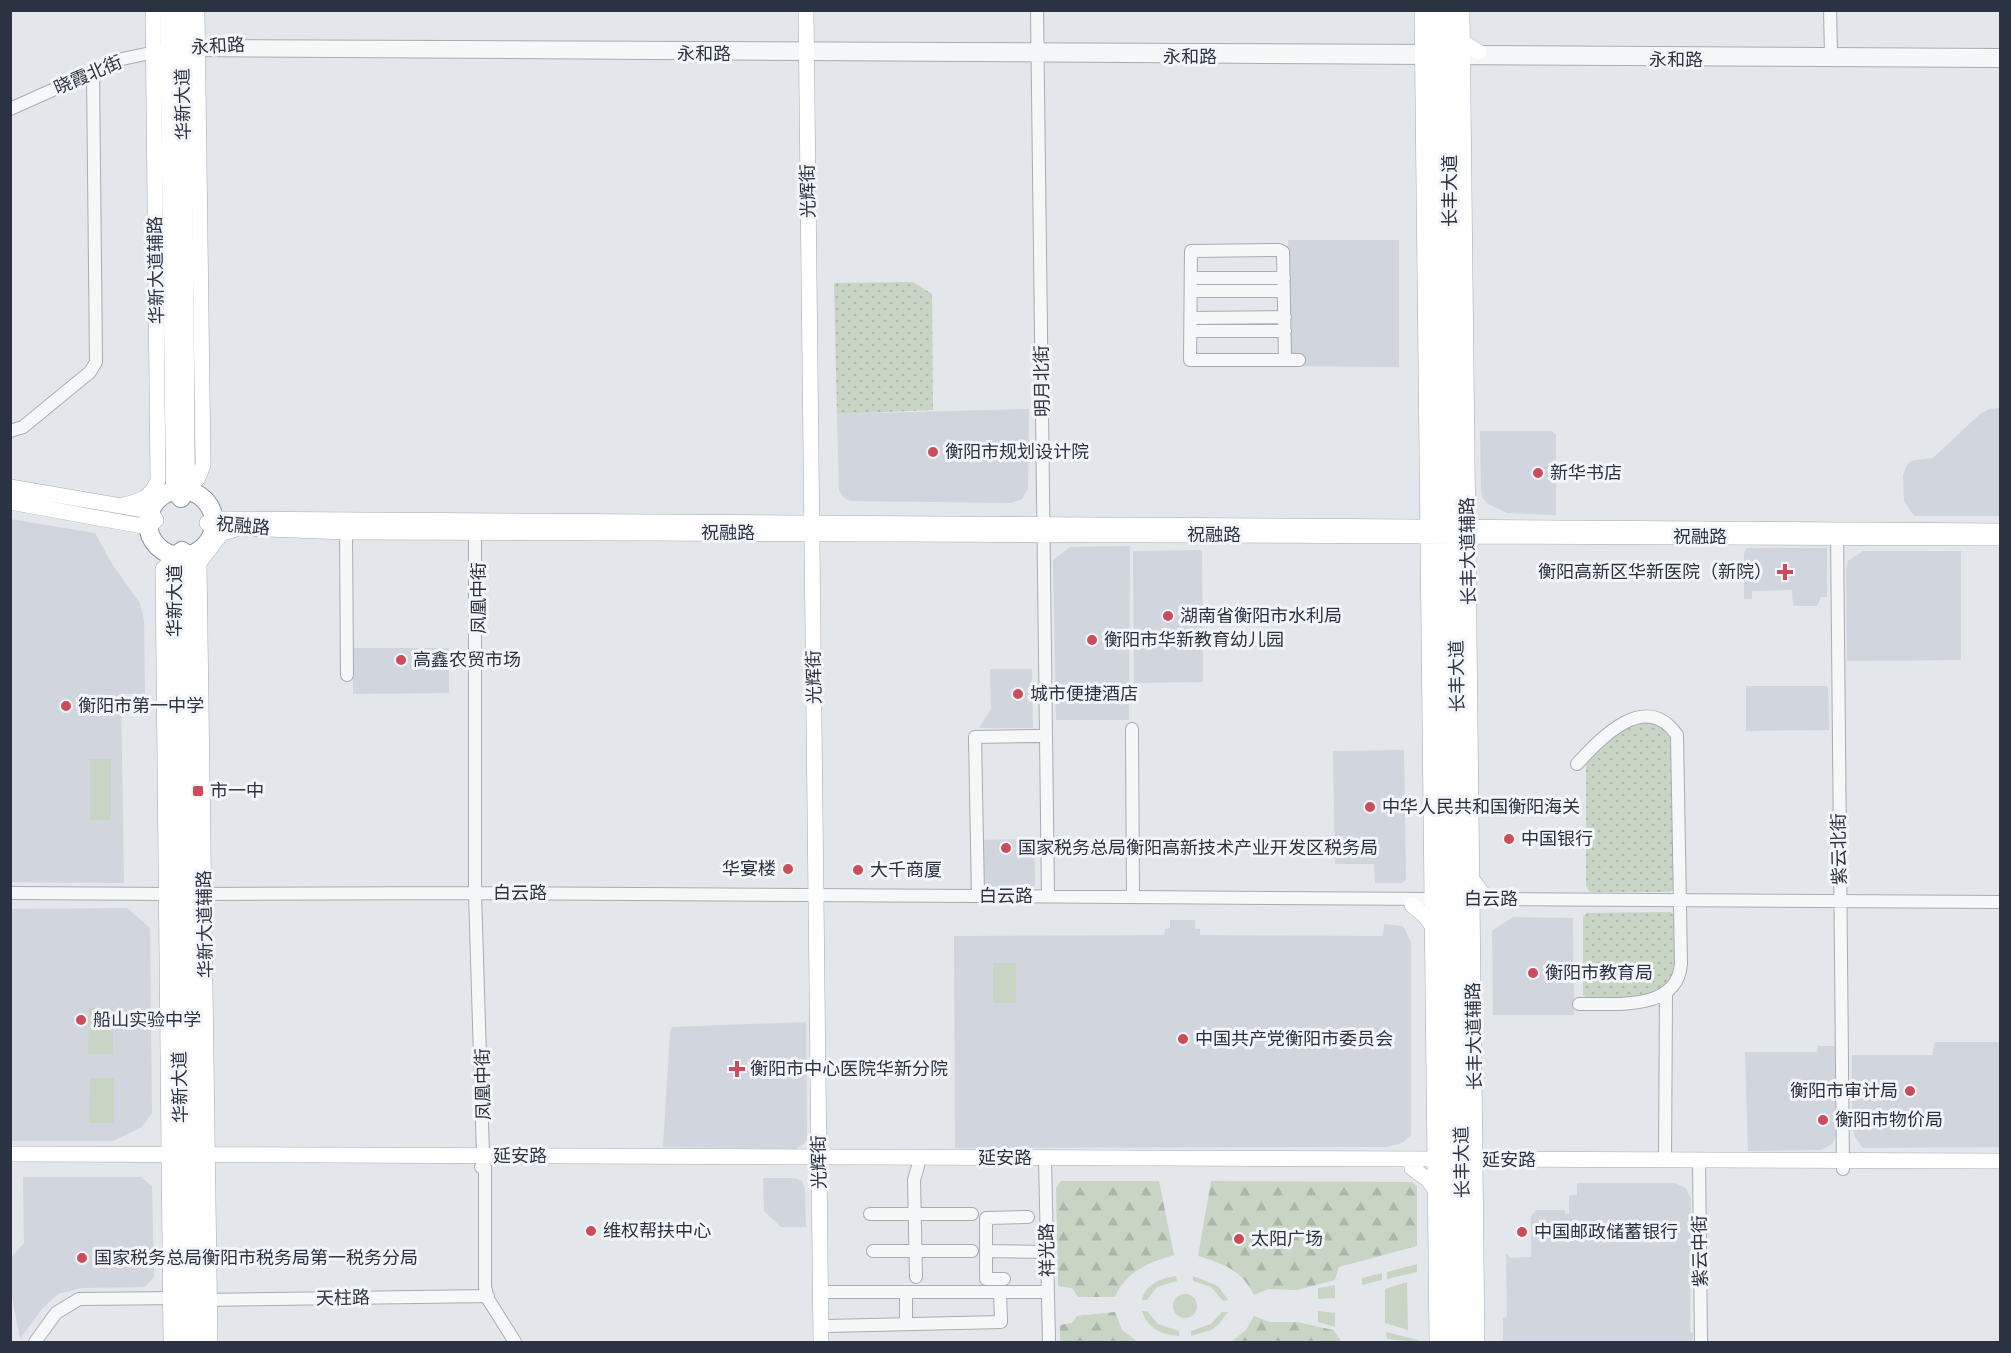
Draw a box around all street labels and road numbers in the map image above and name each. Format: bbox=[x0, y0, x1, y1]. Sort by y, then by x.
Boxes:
street label: 永和路 bbox=[190, 32, 246, 58]
street label: 永和路 bbox=[677, 41, 731, 65]
street label: 永和路 bbox=[1163, 44, 1217, 68]
street label: 永和路 bbox=[1649, 47, 1703, 71]
street label: 晓霞北街 bbox=[50, 49, 125, 99]
street label: 华新大道 bbox=[169, 68, 195, 140]
street label: 长丰大道 bbox=[1437, 155, 1461, 227]
street label: 光辉街 bbox=[795, 164, 819, 218]
street label: 华新大道辅路 bbox=[142, 216, 168, 324]
street label: 明月北街 bbox=[1028, 345, 1054, 417]
street label: 长丰大道辅路 bbox=[1454, 497, 1480, 605]
street label: 祝融路 bbox=[215, 511, 271, 539]
street label: 祝融路 bbox=[701, 520, 755, 544]
street label: 祝融路 bbox=[1187, 522, 1241, 546]
street label: 祝融路 bbox=[1673, 524, 1727, 548]
street label: 凤凰中街 bbox=[466, 562, 490, 634]
street label: 华新大道 bbox=[162, 565, 186, 637]
street label: 长丰大道 bbox=[1443, 640, 1469, 712]
street label: 光辉街 bbox=[801, 650, 825, 704]
street label: 紫云北街 bbox=[1825, 813, 1851, 885]
street label: 华新大道辅路 bbox=[191, 870, 217, 978]
street label: 白云路 bbox=[493, 880, 547, 904]
street label: 白云路 bbox=[979, 883, 1033, 907]
street label: 白云路 bbox=[1464, 886, 1518, 910]
street label: 长丰大道辅路 bbox=[1460, 982, 1486, 1090]
street label: 凤凰中街 bbox=[469, 1048, 495, 1120]
street label: 华新大道 bbox=[166, 1051, 192, 1123]
street label: 长丰大道 bbox=[1448, 1126, 1474, 1198]
street label: 光辉街 bbox=[806, 1135, 830, 1189]
street label: 延安路 bbox=[493, 1143, 547, 1167]
street label: 延安路 bbox=[978, 1145, 1032, 1169]
street label: 延安路 bbox=[1482, 1147, 1536, 1171]
street label: 紫云中街 bbox=[1686, 1215, 1712, 1287]
street label: 祥光路 bbox=[1034, 1223, 1058, 1277]
street label: 天柱路 bbox=[316, 1285, 370, 1309]

